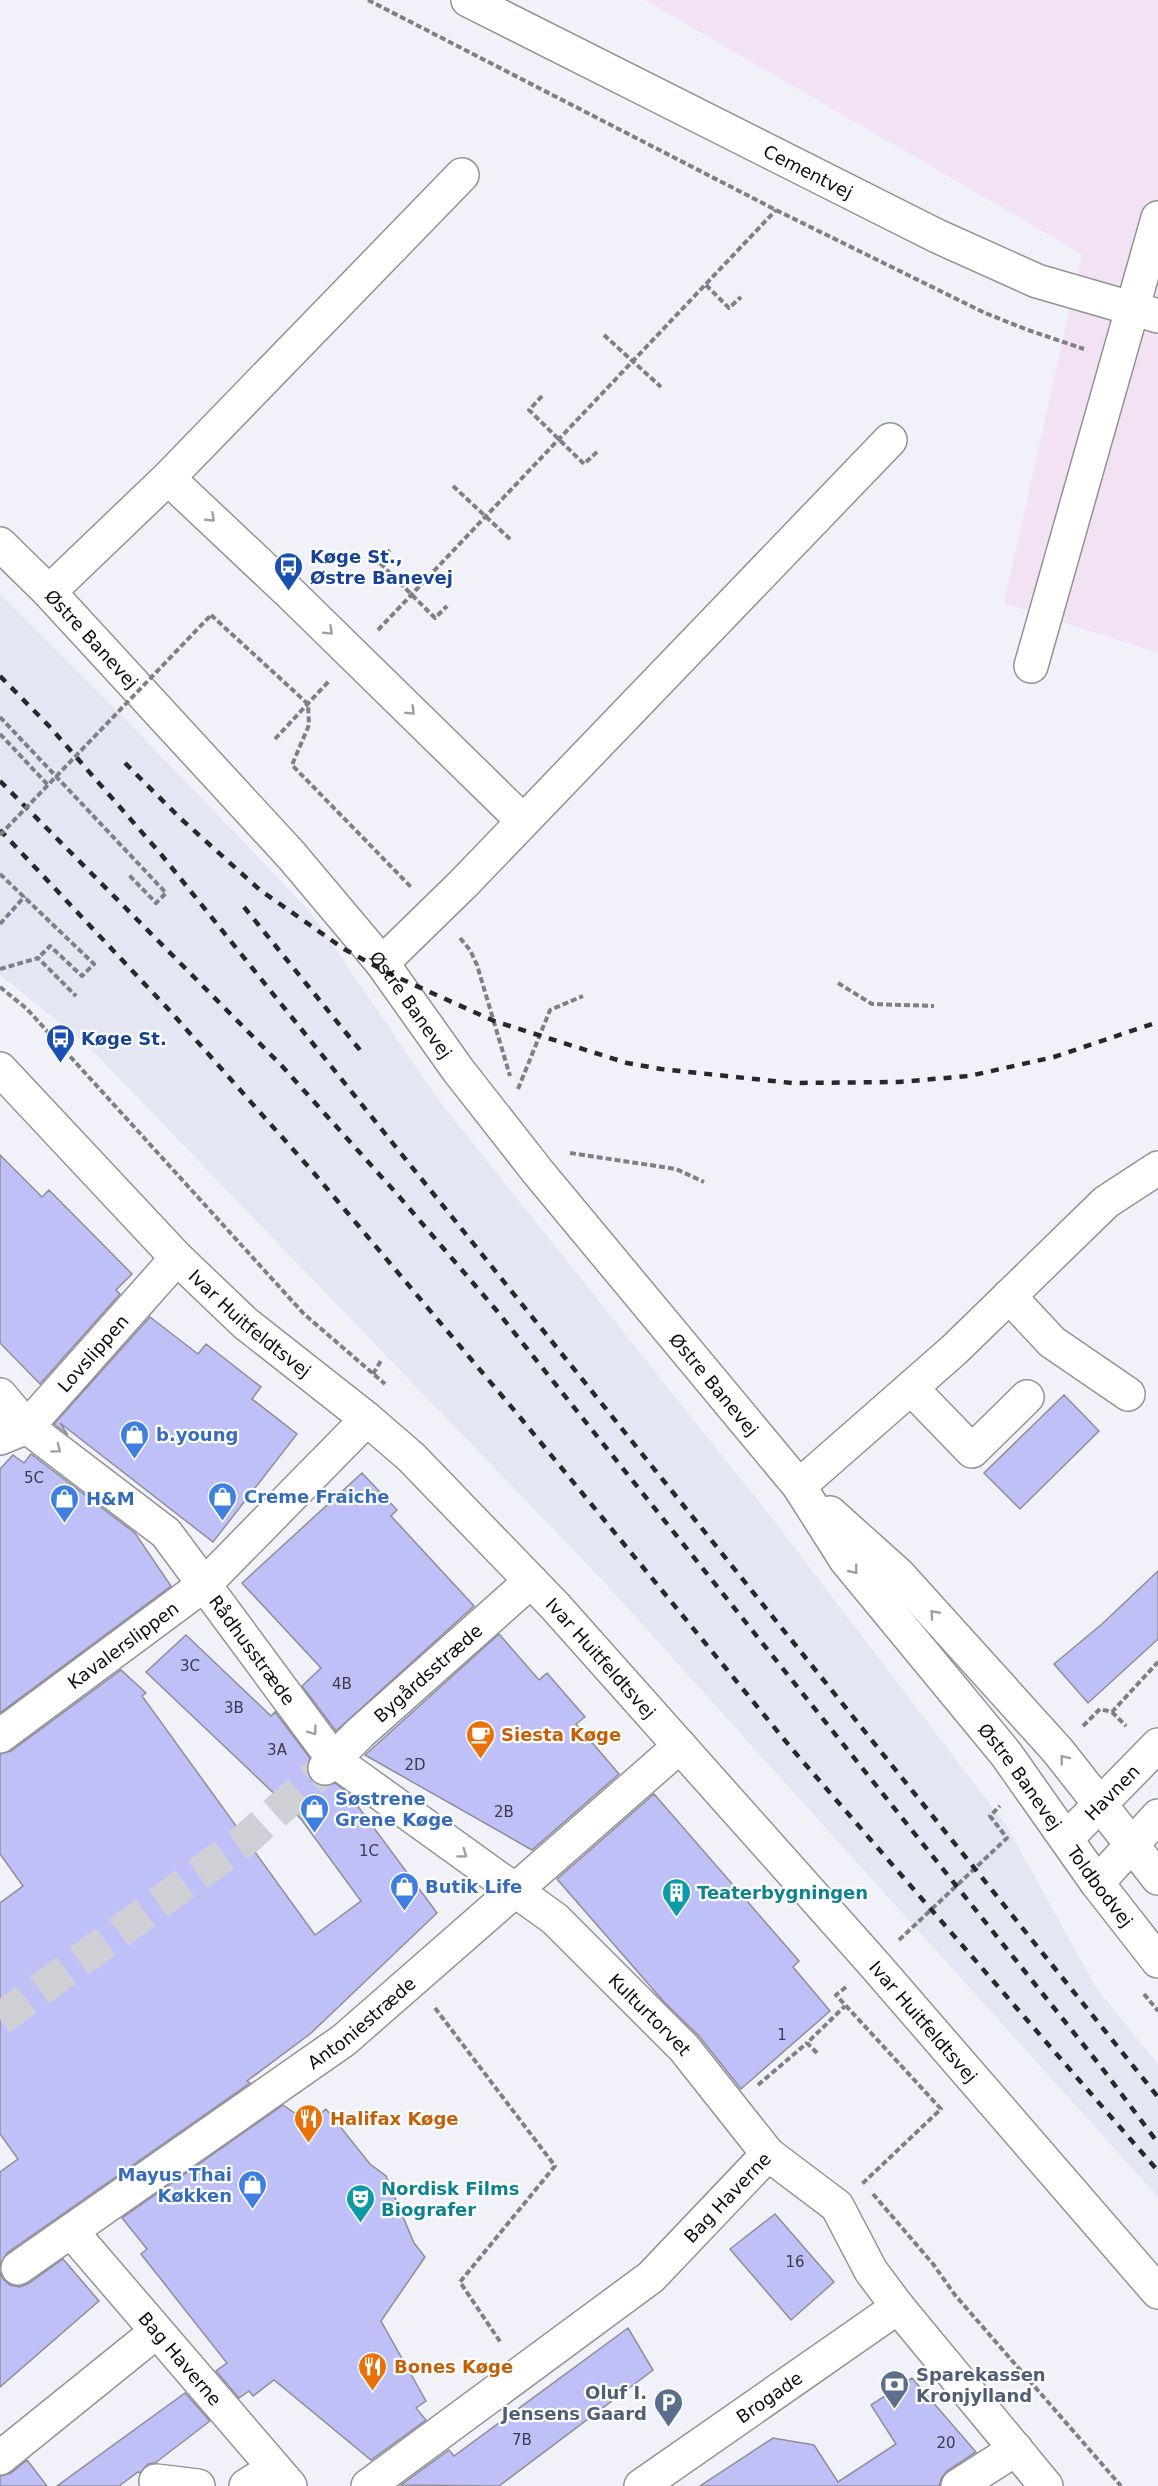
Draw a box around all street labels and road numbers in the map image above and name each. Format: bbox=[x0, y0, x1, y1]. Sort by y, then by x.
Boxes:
street label: Cementvej bbox=[760, 140, 857, 203]
street label: Østre Banevej bbox=[41, 585, 143, 693]
street label: Østre Banevej bbox=[366, 946, 457, 1062]
street label: Ivar Huitfeldtsvej bbox=[185, 1265, 315, 1381]
street label: Lovslippen bbox=[53, 1310, 132, 1396]
street label: Østre Banevej bbox=[666, 1329, 763, 1440]
street label: Rådhusstræde bbox=[205, 1591, 300, 1709]
street label: Ivar Huitfeldtsvej bbox=[542, 1593, 660, 1722]
street label: Kavalerslippen bbox=[63, 1597, 182, 1693]
street label: Bygårdsstræde bbox=[369, 1619, 486, 1726]
street label: Østre Banevej bbox=[974, 1719, 1066, 1834]
street label: Havnen bbox=[1080, 1760, 1143, 1824]
street label: Toldbodvej bbox=[1063, 1841, 1138, 1931]
street label: Ivar Huitfeldtsvej bbox=[865, 1956, 982, 2087]
street label: Kulturtorvet bbox=[605, 1969, 696, 2059]
street label: Antoniestræde bbox=[303, 1972, 419, 2073]
street label: Bag Haverne bbox=[679, 2148, 775, 2247]
street label: Bag Haverne bbox=[135, 2307, 226, 2409]
street label: Brogade bbox=[732, 2367, 806, 2427]

